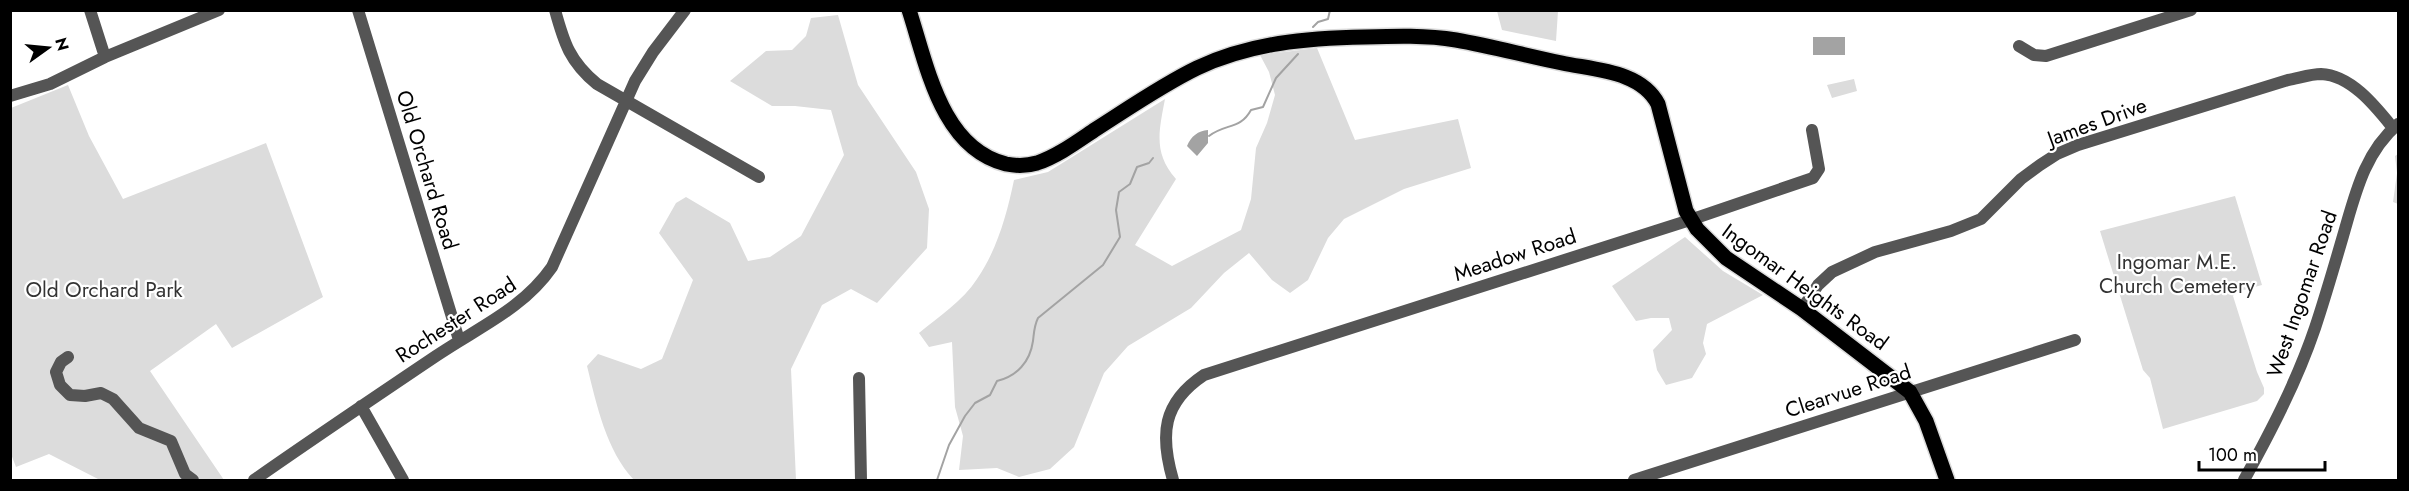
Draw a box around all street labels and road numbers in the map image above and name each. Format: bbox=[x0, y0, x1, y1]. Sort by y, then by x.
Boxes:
street label: Old Orchard Road bbox=[389, 87, 465, 253]
street label: James Drive bbox=[2040, 90, 2151, 155]
street label: West Ingomar Road bbox=[2259, 207, 2345, 381]
street label: Ingomar Heights Road bbox=[1716, 216, 1894, 358]
street label: Meadow Road bbox=[1450, 221, 1580, 289]
street label: Rochester Road bbox=[390, 270, 522, 370]
street label: Clearvue Road bbox=[1781, 357, 1915, 425]

